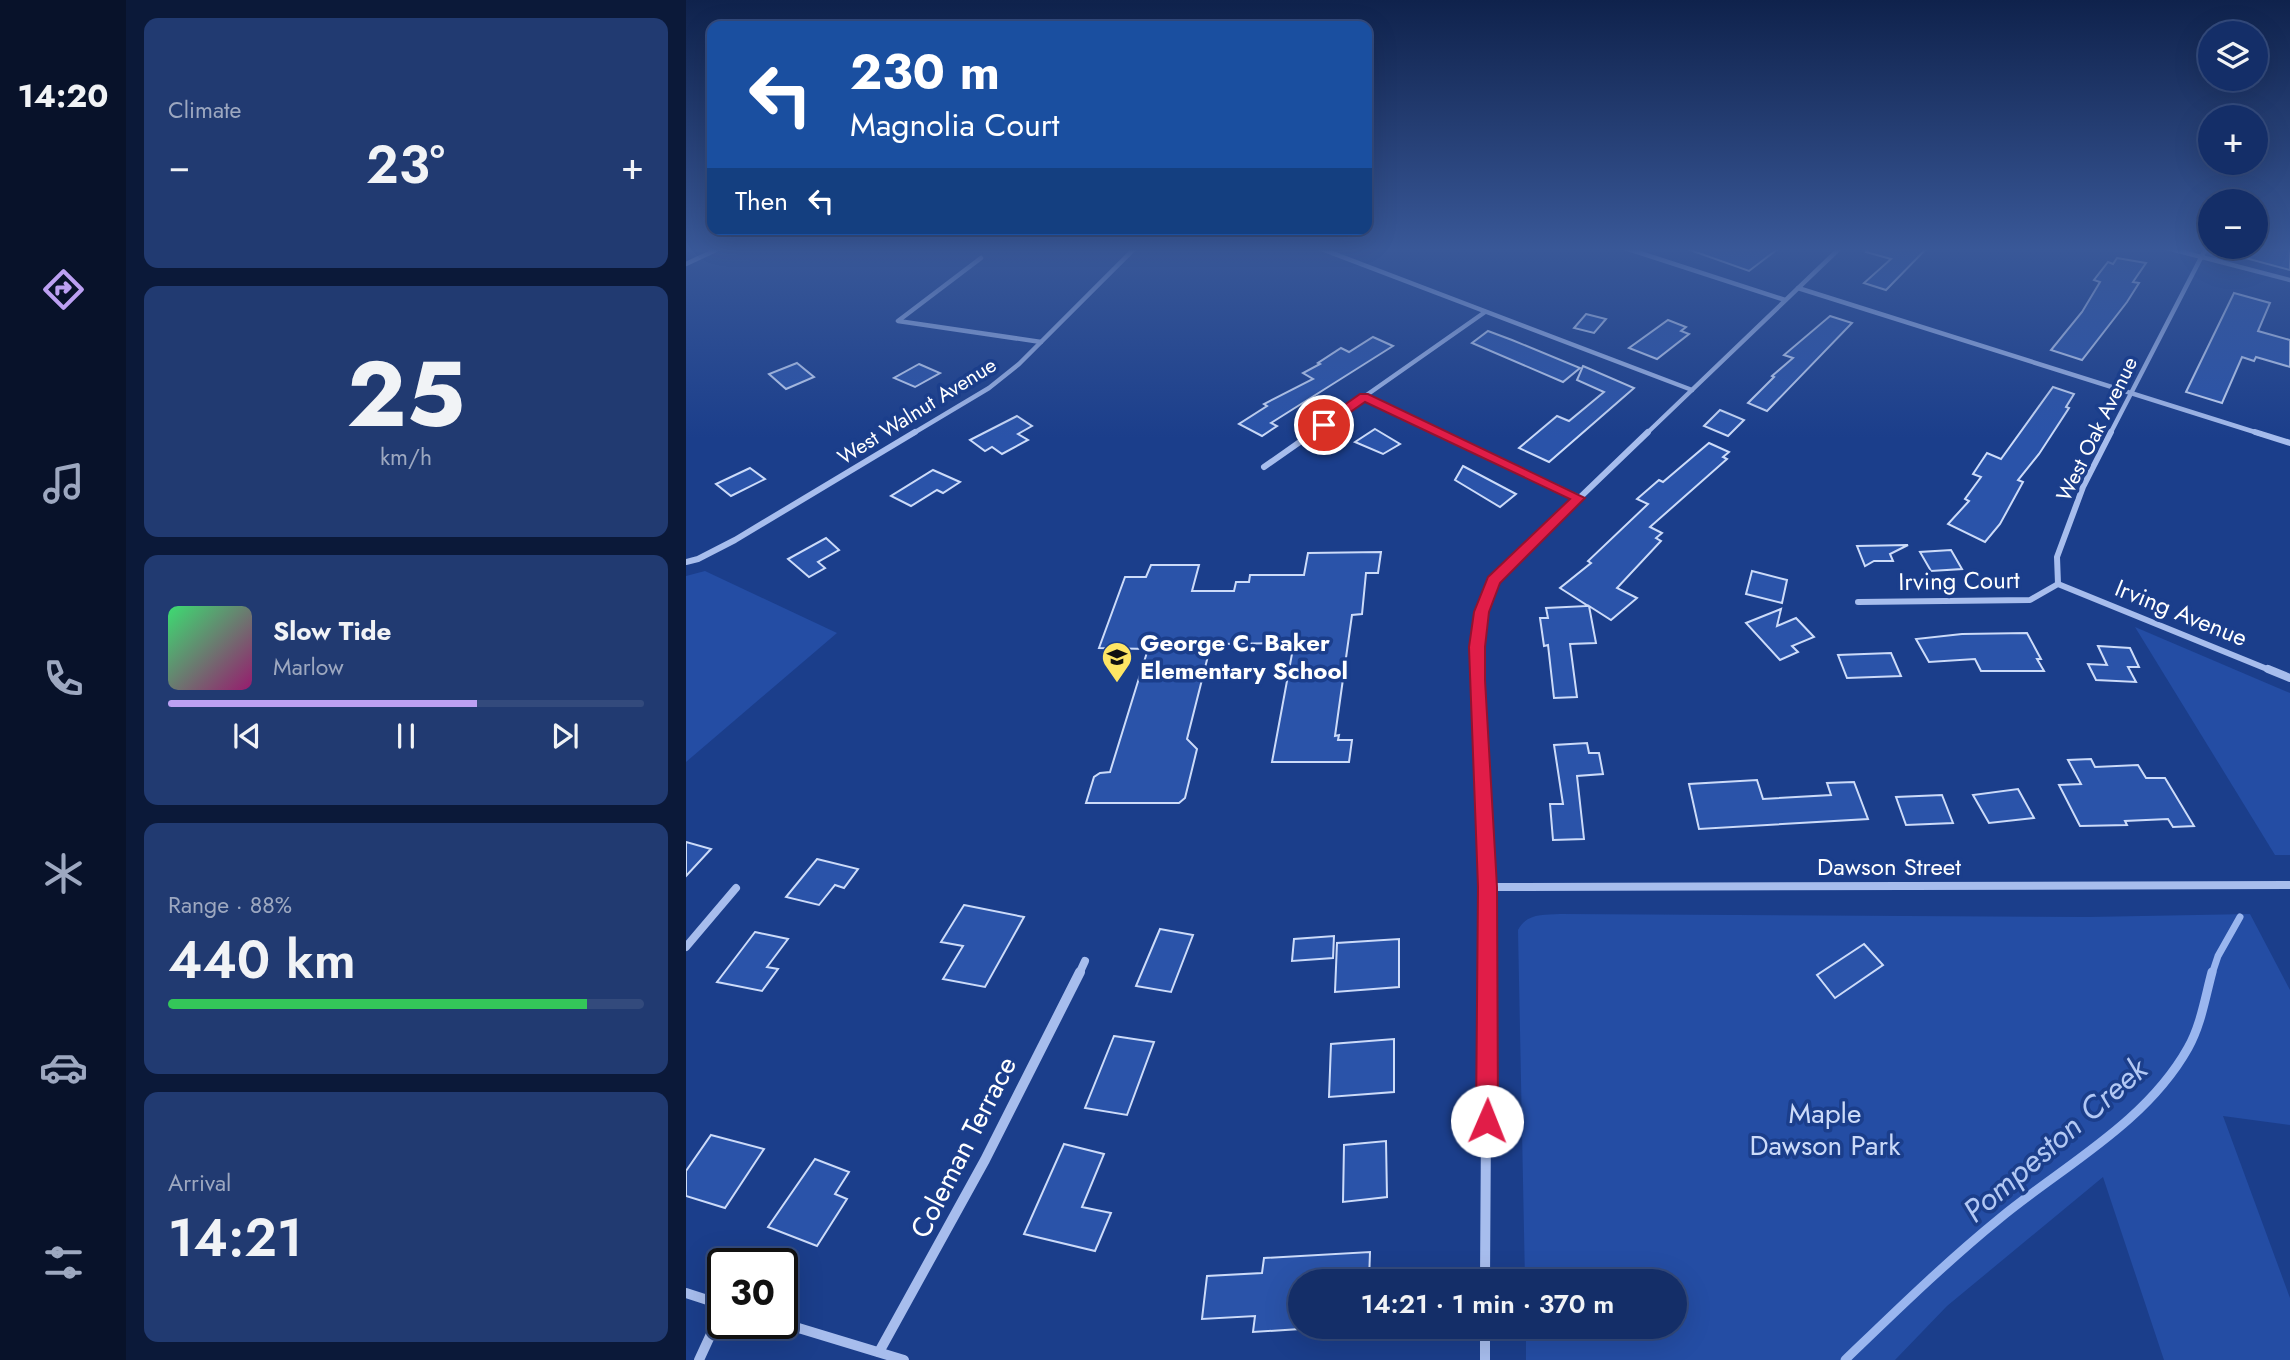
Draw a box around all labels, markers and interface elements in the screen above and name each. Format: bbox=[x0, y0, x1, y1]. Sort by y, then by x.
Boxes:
map controls bbox=[2198, 21, 2268, 259]
button: layers bbox=[2198, 21, 2268, 91]
text: 230 m bbox=[850, 37, 1000, 107]
icon: left bbox=[735, 49, 826, 140]
text: 14:20 bbox=[17, 73, 109, 119]
text: Climate bbox=[168, 93, 241, 127]
text: Magnolia Court bbox=[850, 102, 1059, 148]
button: + bbox=[2198, 105, 2268, 175]
text: 23° bbox=[366, 127, 445, 203]
text: − bbox=[168, 138, 190, 193]
text: + bbox=[621, 138, 644, 193]
text: Then bbox=[735, 182, 788, 220]
icon: left bbox=[802, 182, 840, 220]
button: − bbox=[2198, 189, 2268, 259]
icon: directions bbox=[39, 265, 88, 314]
text: 25 bbox=[347, 329, 465, 460]
street label: West Walnut Avenue bbox=[832, 350, 1002, 472]
street label: West Oak Avenue bbox=[2049, 352, 2145, 506]
pin bbox=[1294, 395, 1354, 455]
icon: arrive bbox=[1305, 406, 1343, 444]
text: km/h bbox=[380, 440, 432, 474]
icon: music bbox=[39, 459, 88, 508]
street label: Irving Court bbox=[1898, 562, 2020, 599]
street label: Irving Avenue bbox=[2110, 570, 2253, 655]
text: Slow Tide bbox=[273, 612, 392, 650]
place label: George C. Baker Elementary School bbox=[1140, 625, 1348, 688]
school or university icon: George C. Baker Elementary School bbox=[1100, 640, 1134, 684]
text: Marlow bbox=[273, 650, 344, 684]
icon: phone bbox=[39, 654, 88, 703]
icon: previous bbox=[228, 717, 266, 755]
icon: pause bbox=[387, 717, 425, 755]
icon: next bbox=[546, 717, 584, 755]
icon: climate bbox=[39, 849, 88, 898]
street label: Dawson Street bbox=[1817, 849, 1961, 884]
text: Range · 88% bbox=[168, 888, 292, 922]
text: 440 km bbox=[168, 922, 356, 998]
icon: car bbox=[39, 1043, 88, 1092]
water label: Pompeston Creek bbox=[1953, 1046, 2158, 1233]
street label: Coleman Terrace bbox=[900, 1049, 1027, 1245]
position arrow bbox=[1450, 1084, 1524, 1158]
park label: Maple Dawson Park bbox=[1750, 1093, 1901, 1166]
text: Arrival bbox=[168, 1166, 231, 1200]
text: 14:21 bbox=[168, 1200, 303, 1276]
icon: filters bbox=[39, 1238, 88, 1287]
speed limit sign: 30 bbox=[707, 1248, 798, 1339]
text: 14:21 · 1 min · 370 m bbox=[1361, 1285, 1614, 1323]

